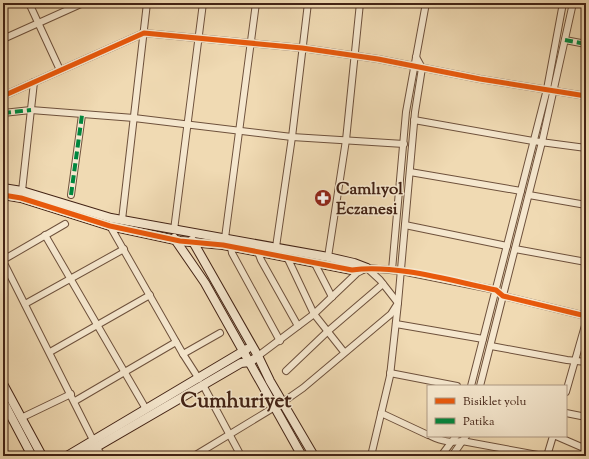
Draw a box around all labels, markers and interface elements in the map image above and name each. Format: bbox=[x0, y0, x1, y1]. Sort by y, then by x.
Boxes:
place label: Camlıyol Eczanesi bbox=[336, 178, 403, 222]
pharmacy icon: Camlıyol Eczanesi bbox=[313, 188, 333, 208]
legend bbox=[427, 385, 567, 437]
district label: Cumhuriyet bbox=[181, 387, 292, 417]
text: Bisiklet yolu bbox=[463, 393, 527, 411]
text: Patika bbox=[463, 413, 495, 431]

